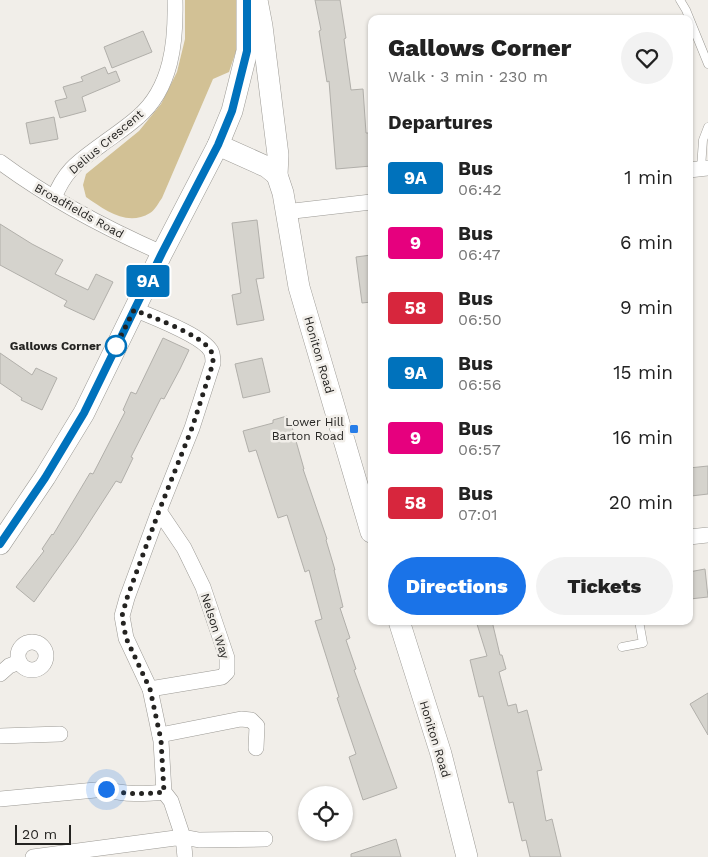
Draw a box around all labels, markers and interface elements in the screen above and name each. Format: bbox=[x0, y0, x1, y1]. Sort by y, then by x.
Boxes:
button: heart bbox=[621, 32, 673, 84]
text: Gallows Corner bbox=[388, 34, 571, 62]
text: Walk · 3 min · 230 m bbox=[388, 67, 548, 86]
street label: Delius Crescent bbox=[66, 107, 146, 177]
text: Departures bbox=[388, 111, 493, 134]
text: Bus bbox=[458, 157, 493, 180]
text: 1 min bbox=[624, 166, 673, 189]
text: 9A bbox=[404, 167, 427, 188]
text: 06:42 bbox=[458, 180, 502, 199]
street label: Broadfields Road bbox=[32, 181, 126, 241]
text: Bus bbox=[458, 222, 493, 245]
text: 6 min bbox=[620, 231, 673, 254]
text: 9 bbox=[410, 232, 421, 253]
text: 06:47 bbox=[458, 245, 500, 264]
line badge: 9A bbox=[126, 265, 170, 297]
text: 9A bbox=[136, 270, 160, 291]
text: Bus bbox=[458, 287, 493, 310]
text: 9 min bbox=[620, 296, 673, 319]
text: 58 bbox=[405, 297, 426, 318]
text: 06:50 bbox=[458, 310, 502, 329]
street label: Honiton Road bbox=[301, 315, 337, 395]
marker: Gallows Corner bbox=[105, 335, 127, 357]
place label: Gallows Corner bbox=[10, 339, 102, 353]
text: Bus bbox=[458, 352, 493, 375]
text: 15 min bbox=[613, 361, 673, 384]
text: 9A bbox=[404, 362, 427, 383]
text: 06:56 bbox=[458, 375, 501, 394]
place label: Lower Hill Barton Road bbox=[272, 415, 344, 443]
text: Bus bbox=[458, 417, 493, 440]
marker: Lower Hill Barton Road bbox=[348, 423, 360, 435]
text: 16 min bbox=[613, 426, 673, 449]
text: 9 bbox=[410, 427, 421, 448]
text: 06:57 bbox=[458, 440, 501, 459]
text: Bus bbox=[458, 482, 493, 505]
text: 20 min bbox=[609, 491, 673, 514]
text: 58 bbox=[405, 492, 426, 513]
text: 07:01 bbox=[458, 505, 498, 524]
button: Directions bbox=[388, 557, 526, 615]
button: Tickets bbox=[536, 557, 673, 615]
street label: Nelson Way bbox=[198, 592, 232, 661]
street label: Honiton Road bbox=[417, 699, 453, 779]
your location bbox=[94, 777, 119, 802]
map controls bbox=[298, 786, 353, 841]
button: locate bbox=[298, 786, 353, 841]
scale bar bbox=[15, 822, 71, 845]
text: 20 m bbox=[22, 826, 57, 842]

